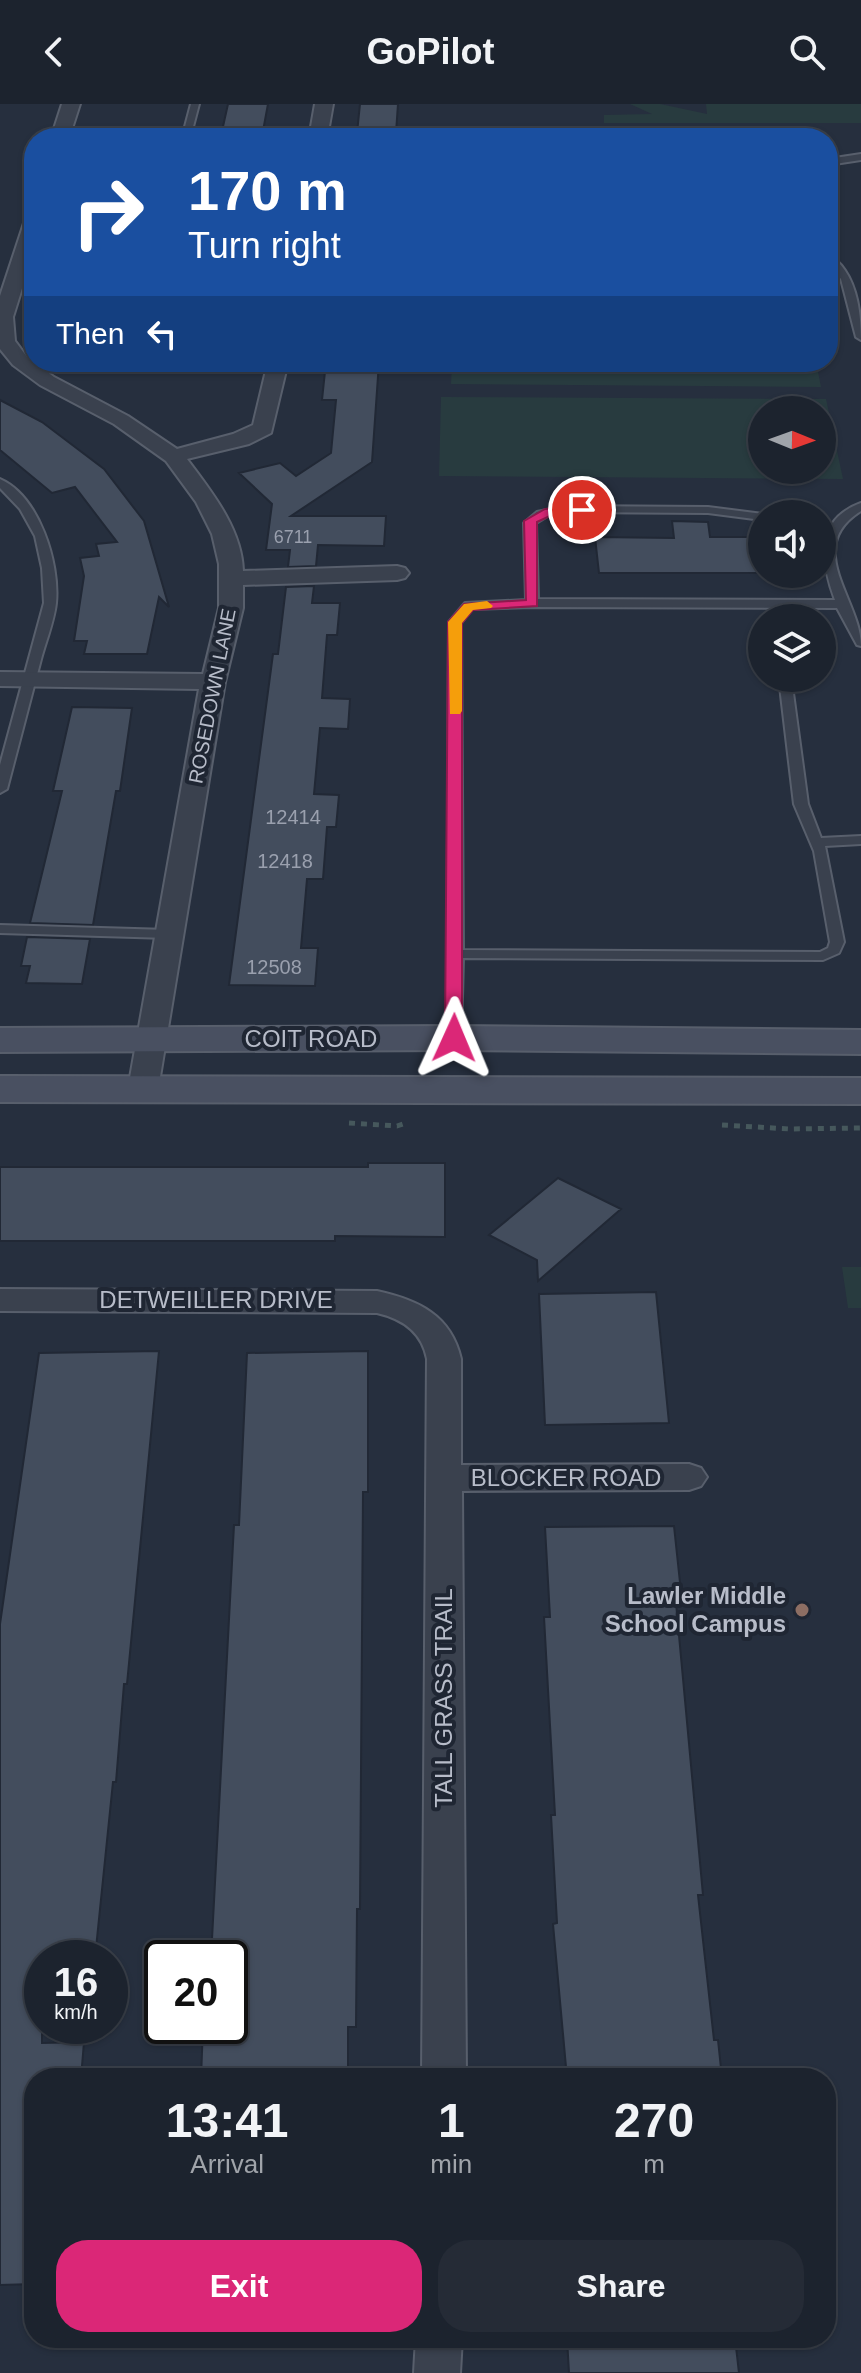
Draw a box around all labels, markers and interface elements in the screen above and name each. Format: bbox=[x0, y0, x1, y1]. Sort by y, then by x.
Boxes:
icon: back bbox=[32, 30, 76, 74]
icon: search bbox=[785, 30, 829, 74]
text: GoPilot bbox=[367, 31, 495, 72]
text: 170 m bbox=[188, 159, 347, 222]
icon: right bbox=[56, 160, 160, 264]
text: Turn right bbox=[188, 225, 341, 266]
icon: left bbox=[140, 312, 184, 356]
text: Then bbox=[56, 317, 124, 350]
north arrow bbox=[748, 396, 836, 484]
map controls bbox=[748, 396, 836, 692]
pin bbox=[548, 476, 616, 544]
icon: arrive bbox=[560, 488, 604, 532]
button: sound bbox=[748, 500, 836, 588]
house number: 6711 bbox=[274, 527, 312, 547]
button: layers bbox=[748, 604, 836, 692]
street label: ROSEDOWN LANE bbox=[184, 607, 240, 785]
house number: 12414 bbox=[265, 806, 321, 828]
house number: 12418 bbox=[257, 850, 313, 872]
house number: 12508 bbox=[246, 956, 302, 978]
position arrow bbox=[412, 996, 496, 1080]
street label: COIT ROAD bbox=[245, 1025, 377, 1052]
street label: DETWEILLER DRIVE bbox=[99, 1286, 333, 1313]
street label: BLOCKER ROAD bbox=[471, 1464, 661, 1491]
place label: Lawler Middle School Campus bbox=[605, 1582, 786, 1637]
street label: TALL GRASS TRAIL bbox=[430, 1588, 457, 1808]
marker: Lawler Middle School Campus bbox=[793, 1601, 811, 1619]
speed limit sign: 20 bbox=[144, 1940, 248, 2044]
text: 16 bbox=[54, 1960, 98, 2004]
text: km/h bbox=[54, 2001, 98, 2023]
text: 13:41 bbox=[166, 2094, 289, 2147]
text: 1 bbox=[438, 2094, 465, 2147]
text: 270 bbox=[614, 2094, 694, 2147]
text: Arrival bbox=[190, 2149, 264, 2179]
text: min bbox=[430, 2149, 472, 2179]
text: m bbox=[643, 2149, 665, 2179]
button: Exit bbox=[56, 2240, 422, 2332]
button: Share bbox=[438, 2240, 804, 2332]

